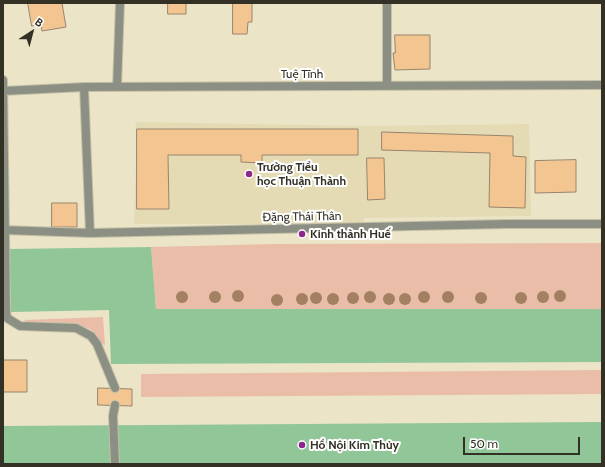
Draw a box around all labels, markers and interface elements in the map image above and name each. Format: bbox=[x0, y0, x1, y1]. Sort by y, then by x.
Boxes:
north arrow bbox=[12, 12, 52, 52]
text: B bbox=[32, 15, 46, 30]
street label: Tuệ Tĩnh bbox=[281, 67, 323, 81]
place label: Trường Tiểu học Thuận Thành bbox=[257, 160, 346, 188]
marker: Trường Tiểu học Thuận Thành bbox=[244, 169, 254, 179]
street label: Đặng Thái Thân bbox=[262, 209, 342, 225]
place label: Kinh thành Huế bbox=[310, 227, 391, 241]
marker: Kinh thành Huế bbox=[297, 229, 307, 239]
scale bar bbox=[465, 429, 582, 455]
text: 50 m bbox=[470, 436, 498, 451]
place label: Hồ Nội Kim Thủy bbox=[310, 438, 399, 452]
marker: Hồ Nội Kim Thủy bbox=[297, 440, 307, 450]

